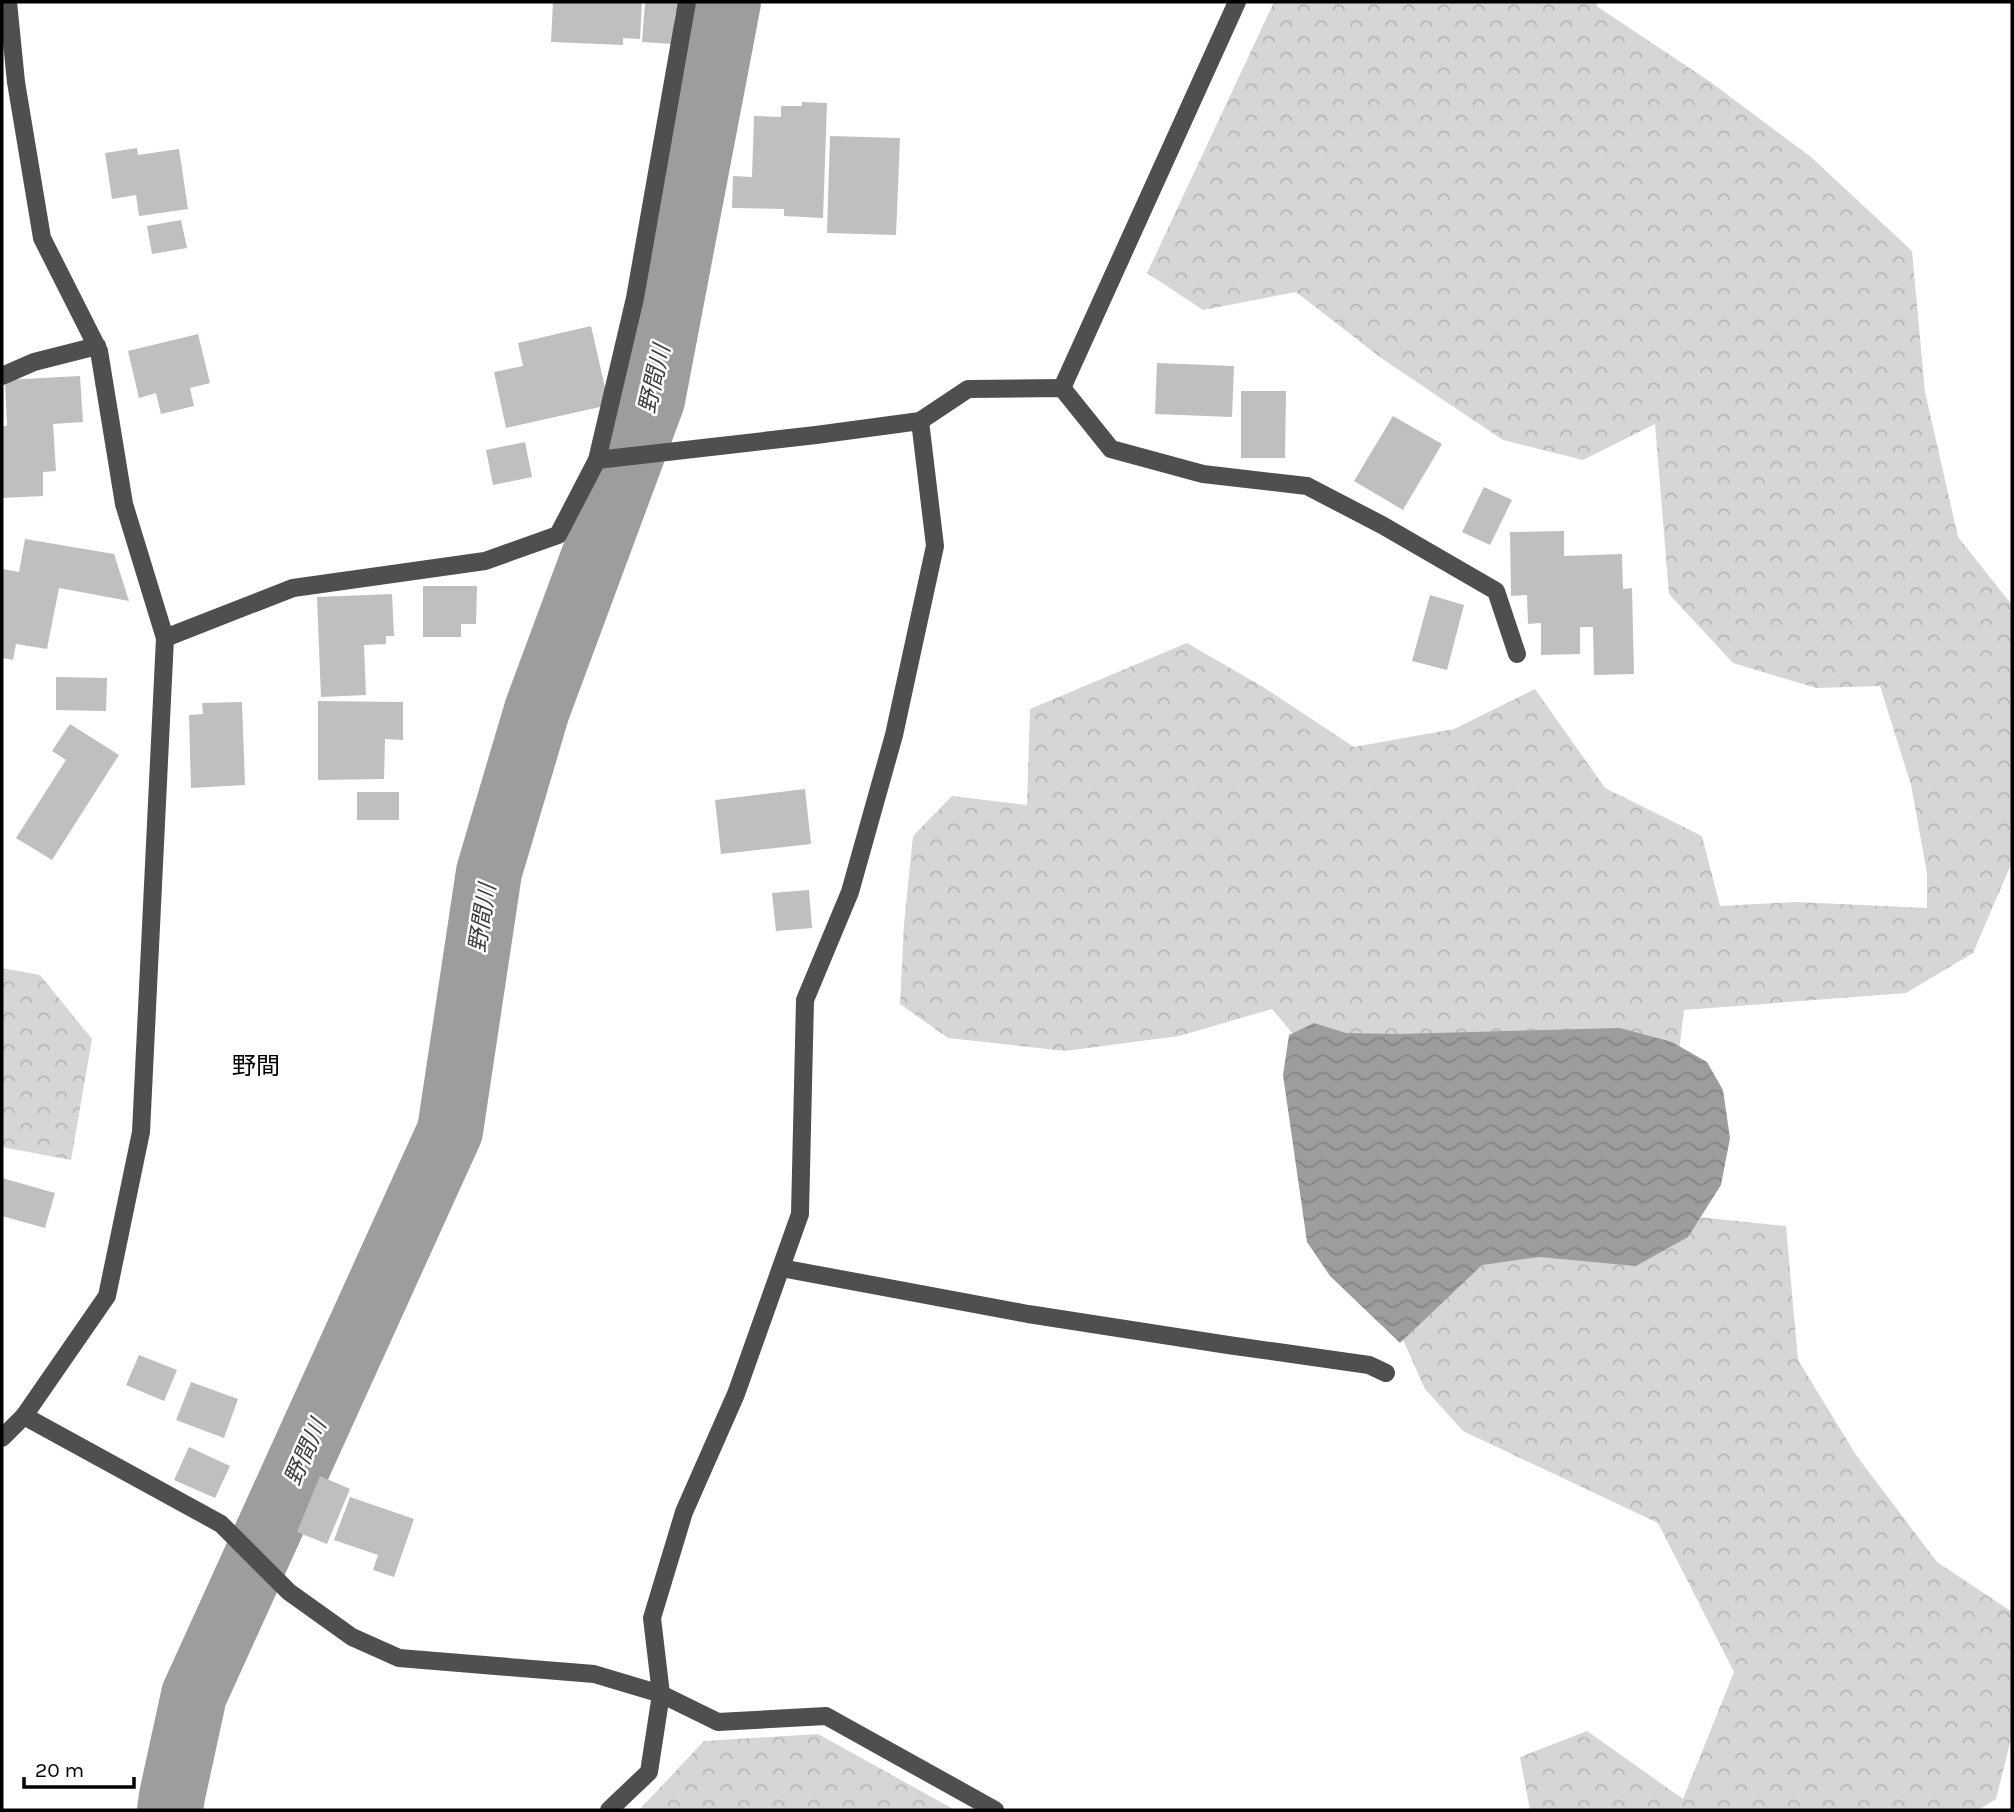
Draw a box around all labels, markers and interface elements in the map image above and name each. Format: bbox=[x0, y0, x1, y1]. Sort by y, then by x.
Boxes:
water label: 野間川 bbox=[634, 340, 676, 416]
water label: 野間川 bbox=[464, 879, 502, 954]
district label: 野間 bbox=[232, 1052, 280, 1080]
water label: 野間川 bbox=[279, 1412, 333, 1489]
scale bar bbox=[24, 1745, 135, 1789]
text: 20 m bbox=[35, 1758, 84, 1782]

